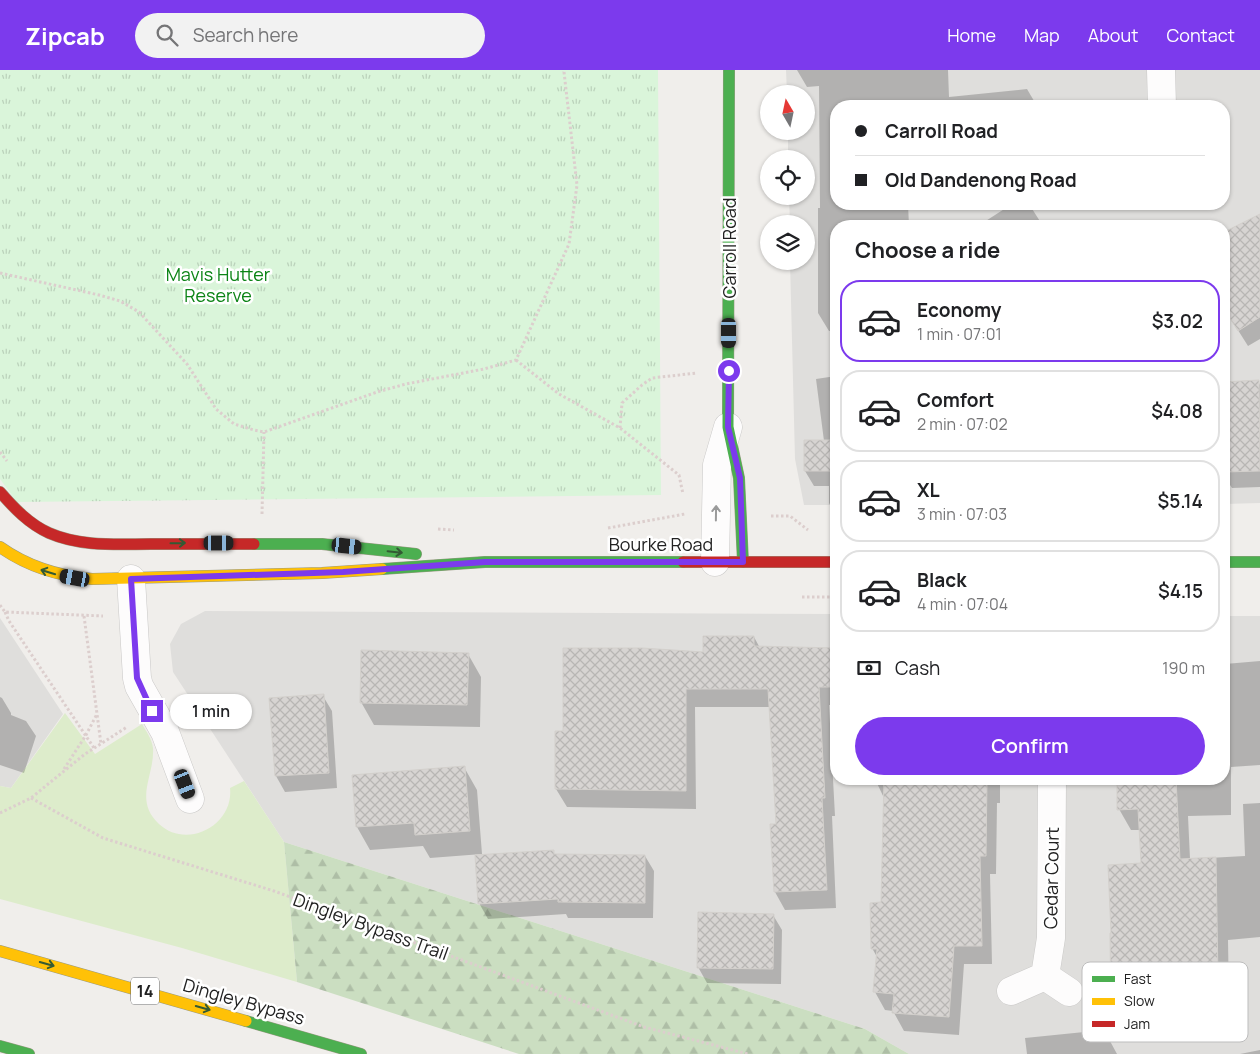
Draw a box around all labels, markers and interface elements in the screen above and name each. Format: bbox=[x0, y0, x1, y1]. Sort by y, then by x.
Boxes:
search box bbox=[135, 13, 485, 58]
text: Zipcab bbox=[25, 19, 105, 52]
icon: search bbox=[153, 21, 181, 49]
text: Search here bbox=[193, 22, 298, 48]
text: Home bbox=[947, 23, 996, 47]
text: Map bbox=[1024, 23, 1060, 47]
text: About bbox=[1088, 23, 1138, 47]
text: Contact bbox=[1166, 23, 1235, 47]
north arrow bbox=[760, 85, 815, 140]
map controls bbox=[760, 85, 815, 270]
text: Carroll Road bbox=[885, 118, 998, 144]
button: locate bbox=[760, 150, 815, 205]
text: Old Dandenong Road bbox=[885, 167, 1077, 193]
street label: Carroll Road bbox=[717, 198, 741, 299]
button: layers bbox=[760, 215, 815, 270]
text: Choose a ride bbox=[855, 235, 1000, 265]
park label: Mavis Hutter Reserve bbox=[166, 262, 271, 307]
text: Economy bbox=[917, 297, 1001, 323]
icon: car bbox=[857, 299, 902, 344]
text: $3.02 bbox=[1152, 308, 1203, 334]
car bbox=[721, 318, 736, 348]
text: 1 min · 07:01 bbox=[917, 323, 1002, 345]
route start bbox=[718, 360, 740, 382]
text: Comfort bbox=[917, 387, 994, 413]
icon: car bbox=[857, 389, 902, 434]
text: $4.08 bbox=[1151, 398, 1203, 424]
text: 2 min · 07:02 bbox=[917, 413, 1008, 435]
text: XL bbox=[917, 477, 940, 503]
icon: car bbox=[857, 479, 902, 524]
text: $5.14 bbox=[1158, 488, 1203, 514]
text: 3 min · 07:03 bbox=[917, 503, 1007, 525]
one-way arrow bbox=[711, 505, 721, 522]
street label: Bourke Road bbox=[609, 532, 713, 556]
car bbox=[204, 536, 234, 551]
car bbox=[331, 537, 362, 555]
one-way arrow bbox=[169, 538, 185, 548]
one-way arrow bbox=[387, 547, 403, 557]
one-way arrow bbox=[40, 566, 56, 576]
text: Black bbox=[917, 567, 966, 593]
car bbox=[58, 568, 91, 588]
icon: car bbox=[857, 569, 902, 614]
text: $4.15 bbox=[1158, 578, 1203, 604]
text: 4 min · 07:04 bbox=[917, 593, 1008, 615]
icon: cash bbox=[855, 654, 883, 682]
text: Cash bbox=[895, 655, 940, 681]
text: 190 m bbox=[1162, 657, 1205, 679]
callout: 1 min bbox=[170, 694, 252, 728]
route end bbox=[141, 700, 163, 722]
text: 1 min bbox=[192, 700, 230, 722]
button: Confirm bbox=[855, 717, 1205, 775]
car bbox=[172, 767, 197, 801]
street label: Cedar Court bbox=[1038, 827, 1064, 929]
street label: Dingley Bypass Trail bbox=[290, 887, 452, 965]
one-way arrow bbox=[39, 959, 55, 969]
legend bbox=[1082, 962, 1248, 1042]
text: Fast bbox=[1124, 969, 1152, 988]
street label: Dingley Bypass bbox=[180, 972, 308, 1030]
road number: 14 bbox=[131, 978, 159, 1004]
text: Slow bbox=[1124, 991, 1155, 1010]
one-way arrow bbox=[195, 1003, 211, 1013]
text: Jam bbox=[1124, 1014, 1150, 1033]

